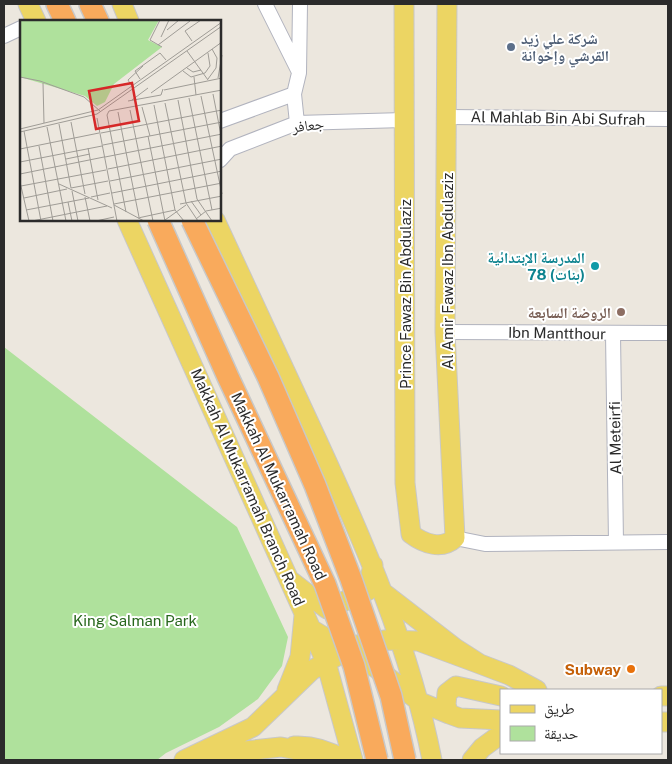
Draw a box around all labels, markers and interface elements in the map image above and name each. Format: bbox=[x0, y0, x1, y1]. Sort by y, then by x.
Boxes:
inset map bbox=[20, 20, 221, 221]
place label: شركة علي زيد القرشي وإخوانة bbox=[521, 30, 609, 67]
marker: شركة علي زيد القرشي وإخوانة bbox=[505, 41, 517, 53]
street label: Al Mahlab Bin Abi Sufrah bbox=[471, 108, 645, 128]
street label: جعافر bbox=[290, 115, 325, 136]
street label: Al Amir Fawaz Ibn Abdulaziz bbox=[439, 173, 456, 369]
street label: Prince Fawaz Bin Abdulaziz bbox=[397, 199, 414, 389]
place label: المدرسة الإبتدائية 78 (بنات) bbox=[487, 249, 585, 283]
marker: المدرسة الإبتدائية 78 (بنات) bbox=[589, 260, 601, 272]
place label: الروضة السابعة bbox=[528, 304, 611, 321]
marker: الروضة السابعة bbox=[615, 306, 627, 318]
street label: Ibn Mantthour bbox=[508, 324, 606, 342]
street label: Makkah Al Mukarramah Branch Road bbox=[188, 366, 308, 608]
street label: Makkah Al Mukarramah Road bbox=[228, 390, 330, 582]
street label: Al Meteirfi bbox=[606, 401, 624, 475]
park label: King Salman Park bbox=[73, 612, 197, 629]
place label: Subway bbox=[565, 661, 622, 678]
marker: Subway bbox=[625, 663, 637, 675]
legend bbox=[500, 689, 662, 754]
text: طريق bbox=[544, 700, 575, 719]
text: حديقة bbox=[544, 725, 579, 742]

